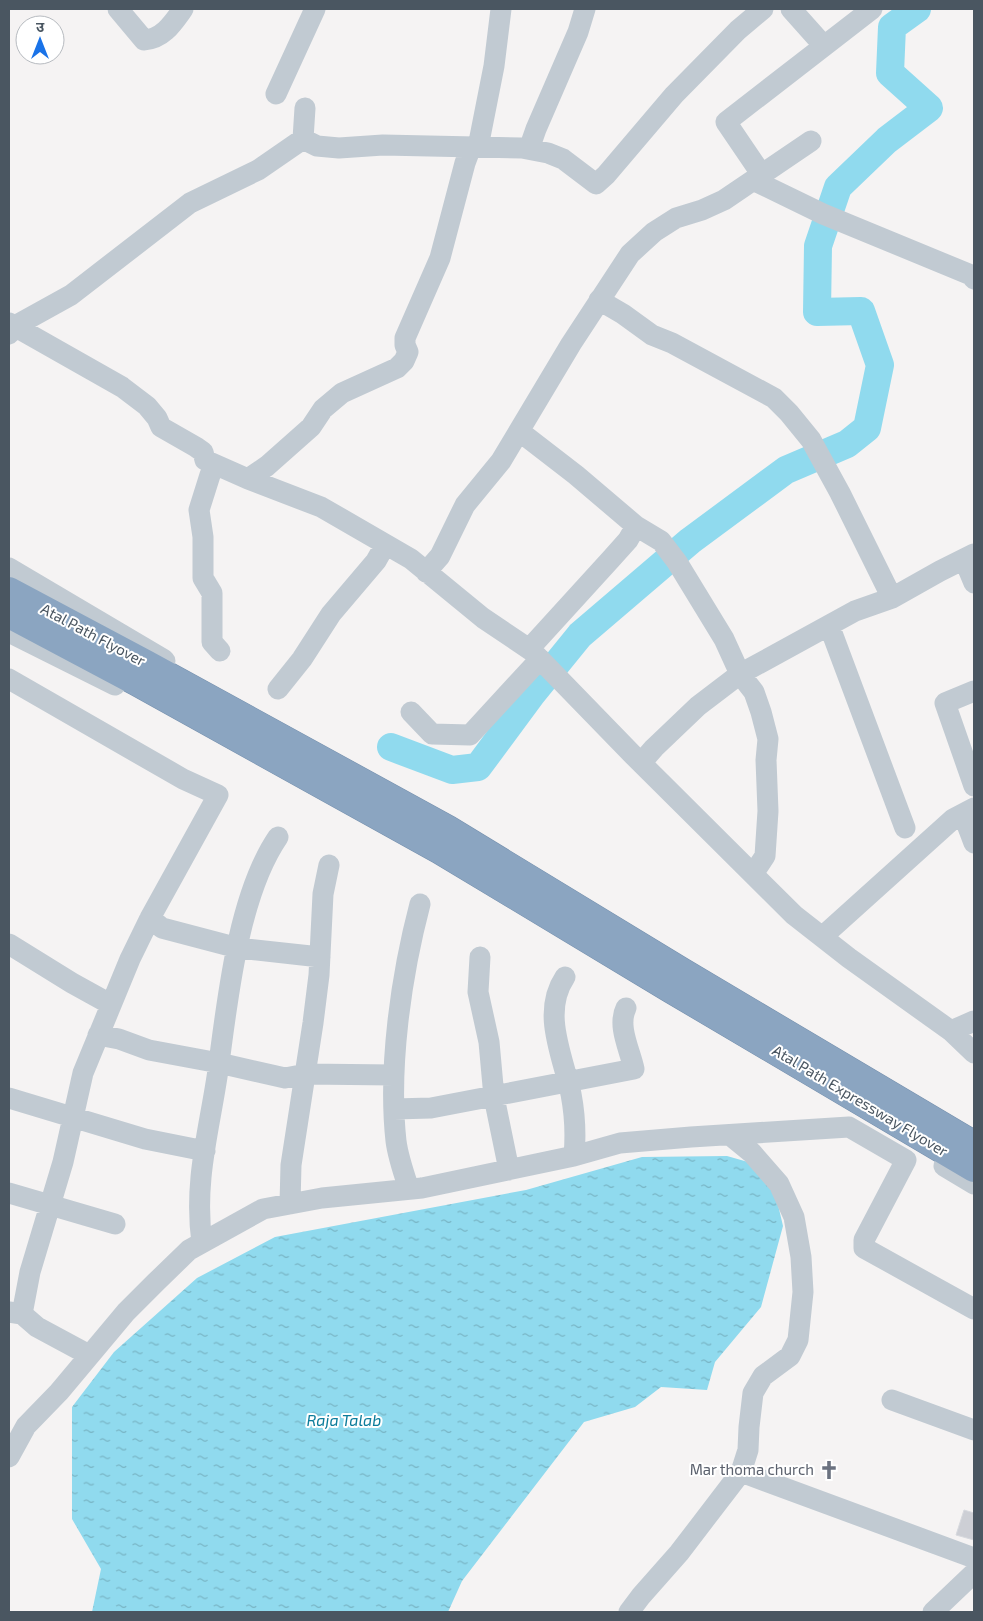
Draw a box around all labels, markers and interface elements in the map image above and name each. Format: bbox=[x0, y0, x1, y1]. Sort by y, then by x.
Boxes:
north arrow bbox=[15, 15, 65, 65]
text: उ bbox=[36, 18, 45, 35]
street label: Atal Path Flyover bbox=[38, 599, 149, 669]
street label: Atal Path Expressway Flyover bbox=[770, 1041, 951, 1160]
water label: Raja Talab bbox=[307, 1410, 381, 1430]
church icon: Mar thoma church bbox=[818, 1459, 840, 1481]
place label: Mar thoma church bbox=[690, 1460, 814, 1478]

